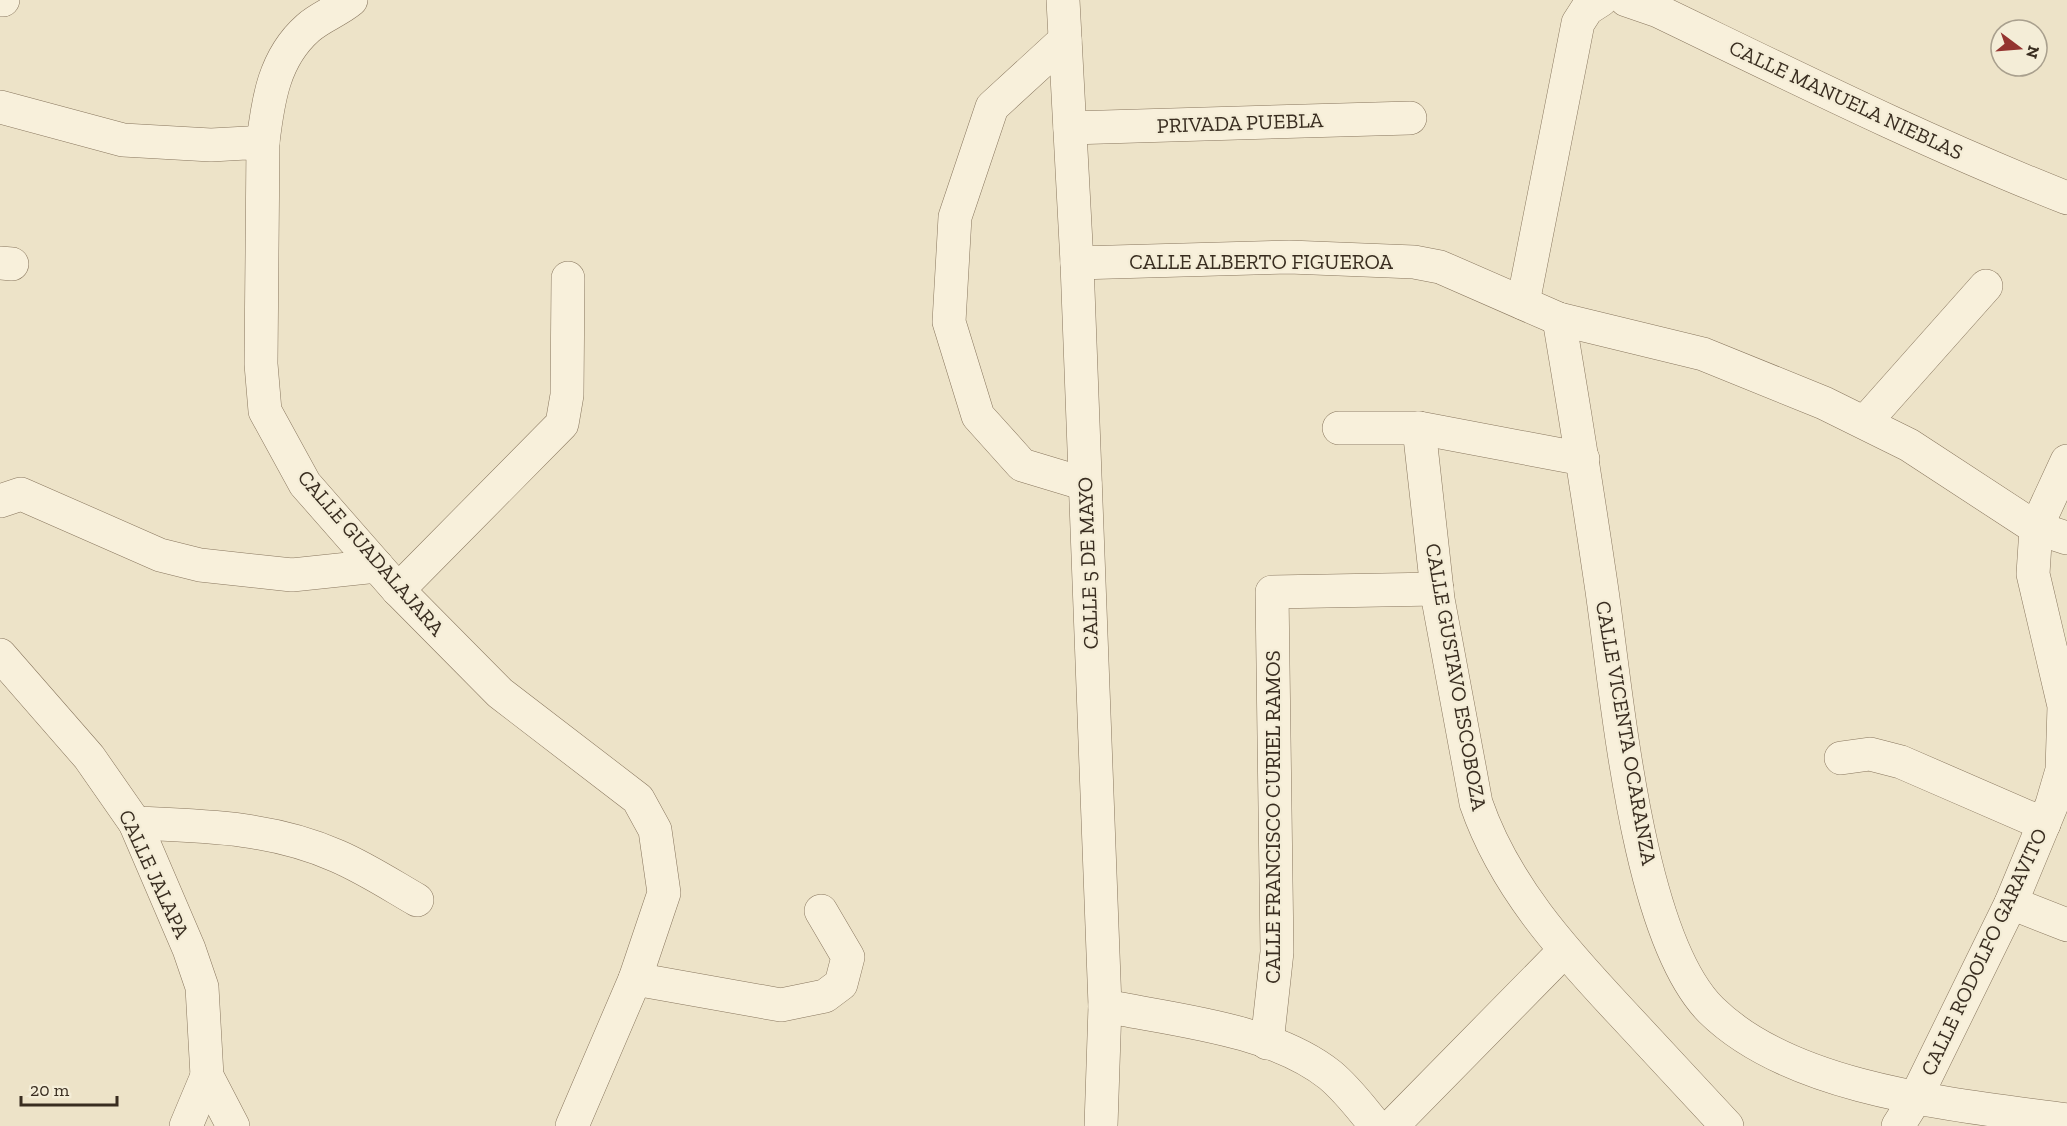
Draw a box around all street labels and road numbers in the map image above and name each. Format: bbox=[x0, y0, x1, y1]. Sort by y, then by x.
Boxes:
street label: CALLE MANUELA NIEBLAS bbox=[1725, 34, 1967, 165]
street label: PRIVADA PUEBLA bbox=[1156, 107, 1324, 138]
street label: CALLE ALBERTO FIGUEROA bbox=[1129, 249, 1393, 274]
street label: CALLE GUADALAJARA bbox=[293, 465, 450, 641]
street label: CALLE 5 DE MAYO bbox=[1072, 476, 1103, 650]
street label: CALLE GUSTAVO ESCOBOZA bbox=[1421, 541, 1492, 813]
street label: CALLE VICENTA OCARANZA bbox=[1591, 599, 1662, 867]
street label: CALLE FRANCISCO CURIEL RAMOS bbox=[1260, 650, 1285, 984]
street label: CALLE JALAPA bbox=[114, 806, 195, 942]
street label: CALLE RODOLFO GARAVITO bbox=[1915, 824, 2052, 1079]

